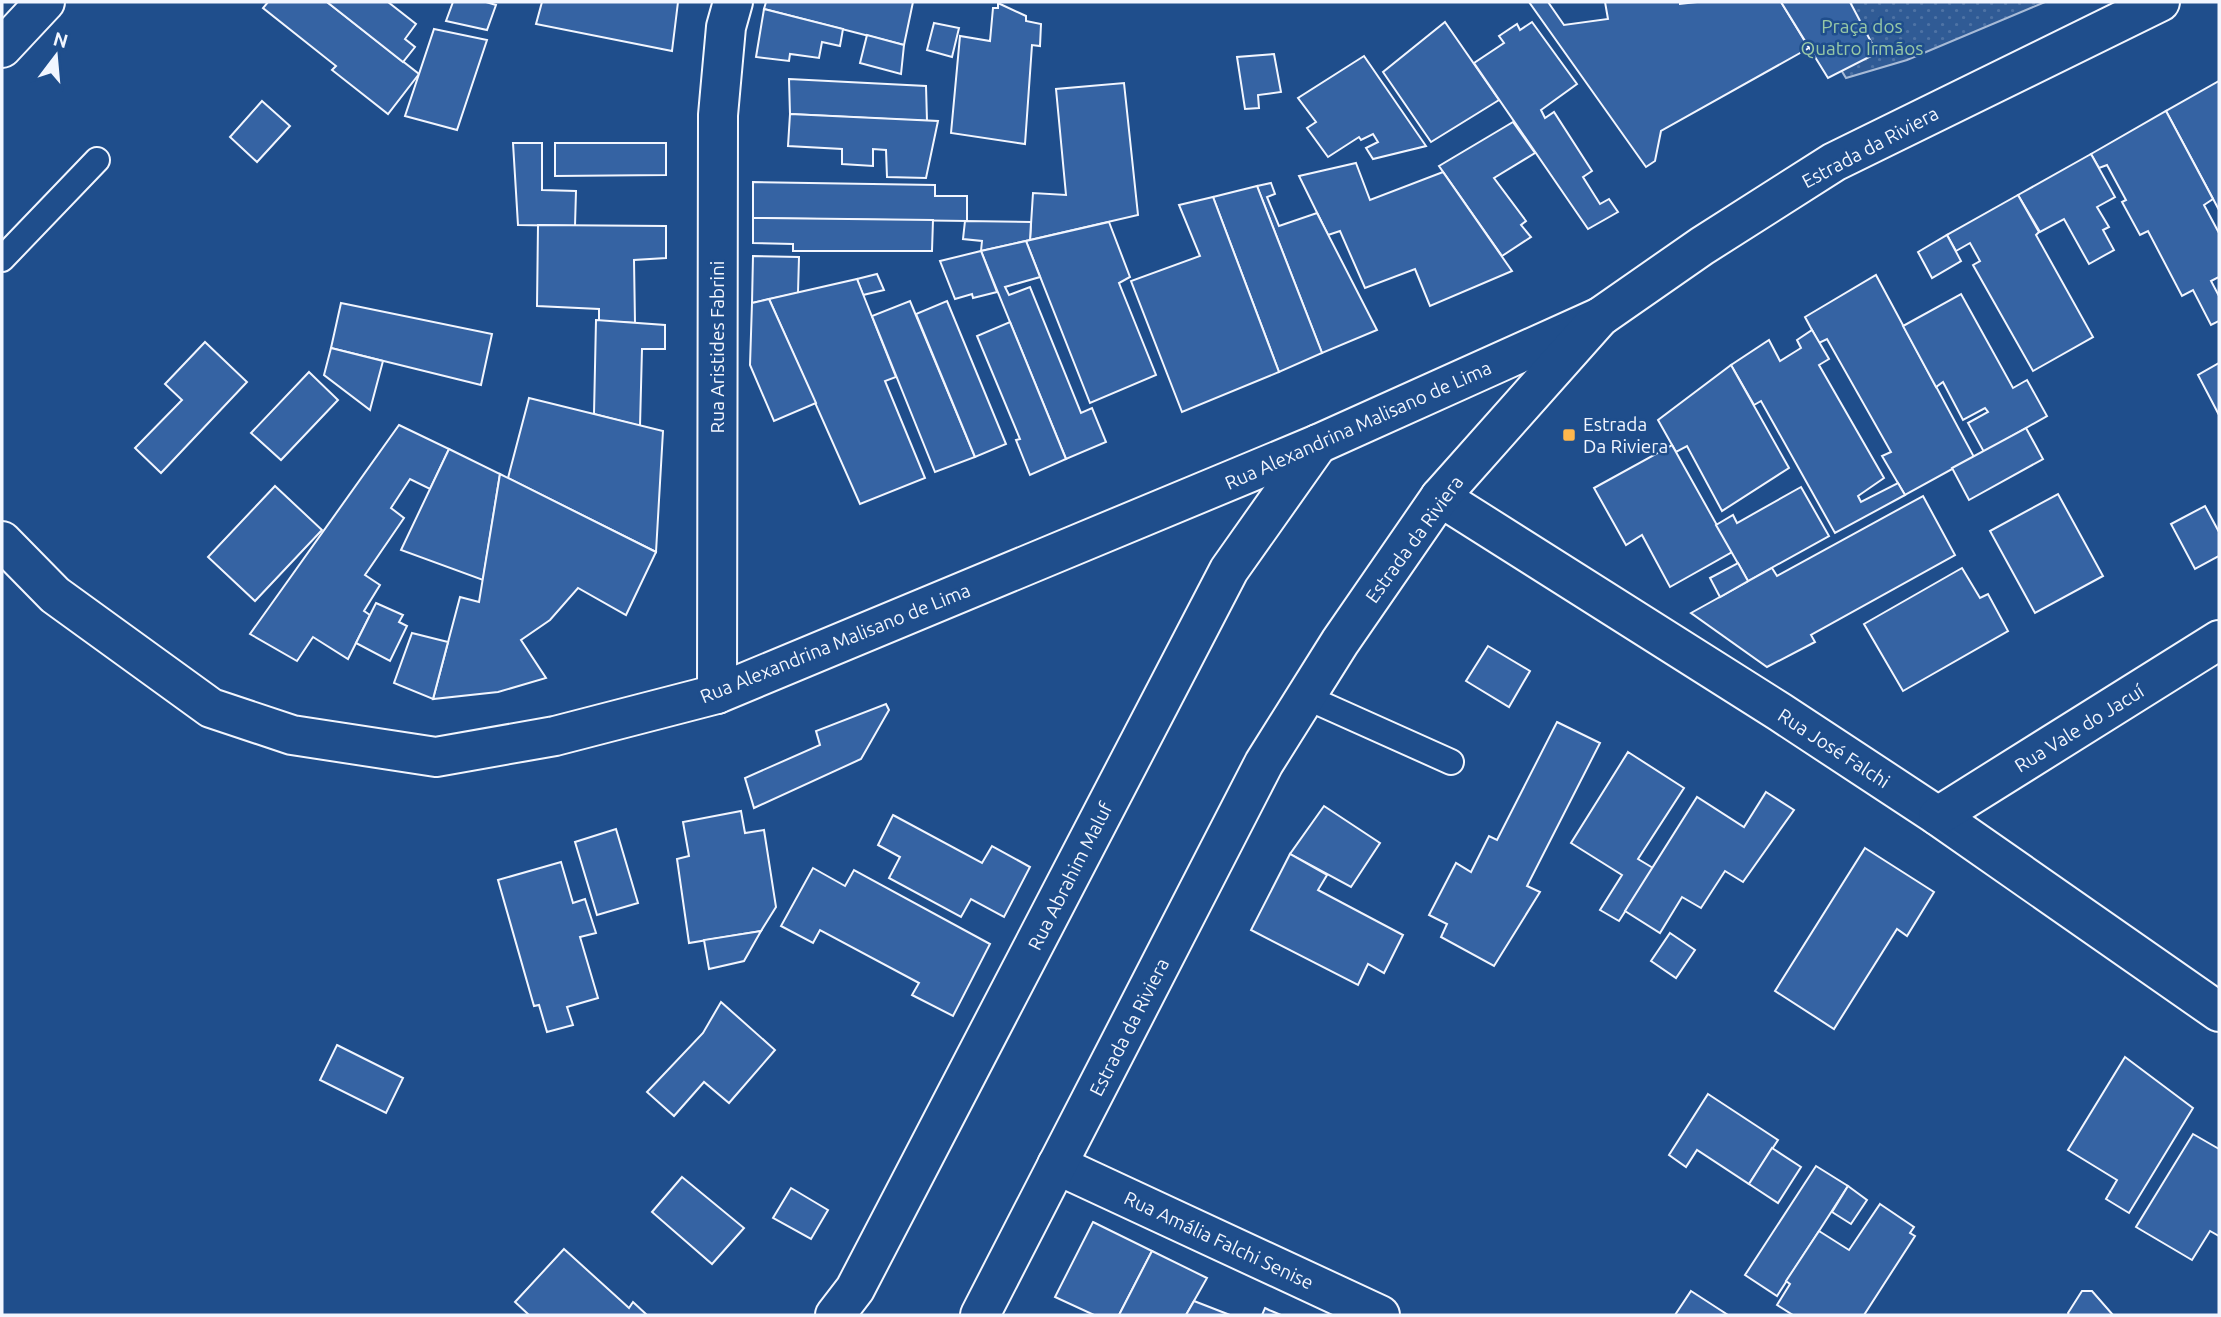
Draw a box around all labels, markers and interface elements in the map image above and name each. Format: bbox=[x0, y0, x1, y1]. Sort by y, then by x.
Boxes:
park label: Praça dos Quatro Irmãos bbox=[1800, 15, 1924, 59]
north arrow bbox=[21, 21, 91, 91]
text: N bbox=[51, 27, 71, 52]
street label: Estrada da Riviera bbox=[1798, 102, 1942, 192]
street label: Rua Aristides Fabrini bbox=[706, 261, 728, 433]
street label: Rua Alexandrina Malisano de Lima bbox=[1221, 356, 1495, 494]
place label: Estrada Da Riviera bbox=[1583, 413, 1668, 457]
marker: Estrada Da Riviera bbox=[1561, 427, 1577, 443]
street label: Estrada da Riviera bbox=[1361, 471, 1467, 607]
street label: Rua Alexandrina Malisano de Lima bbox=[697, 579, 973, 707]
street label: Rua Vale do Jacuí bbox=[2010, 679, 2148, 777]
street label: Rua José Falchi bbox=[1774, 704, 1894, 792]
street label: Rua Abrahim Maluf bbox=[1023, 798, 1117, 954]
street label: Estrada da Riviera bbox=[1085, 954, 1173, 1100]
street label: Rua Amália Falchi Senise bbox=[1121, 1186, 1317, 1294]

